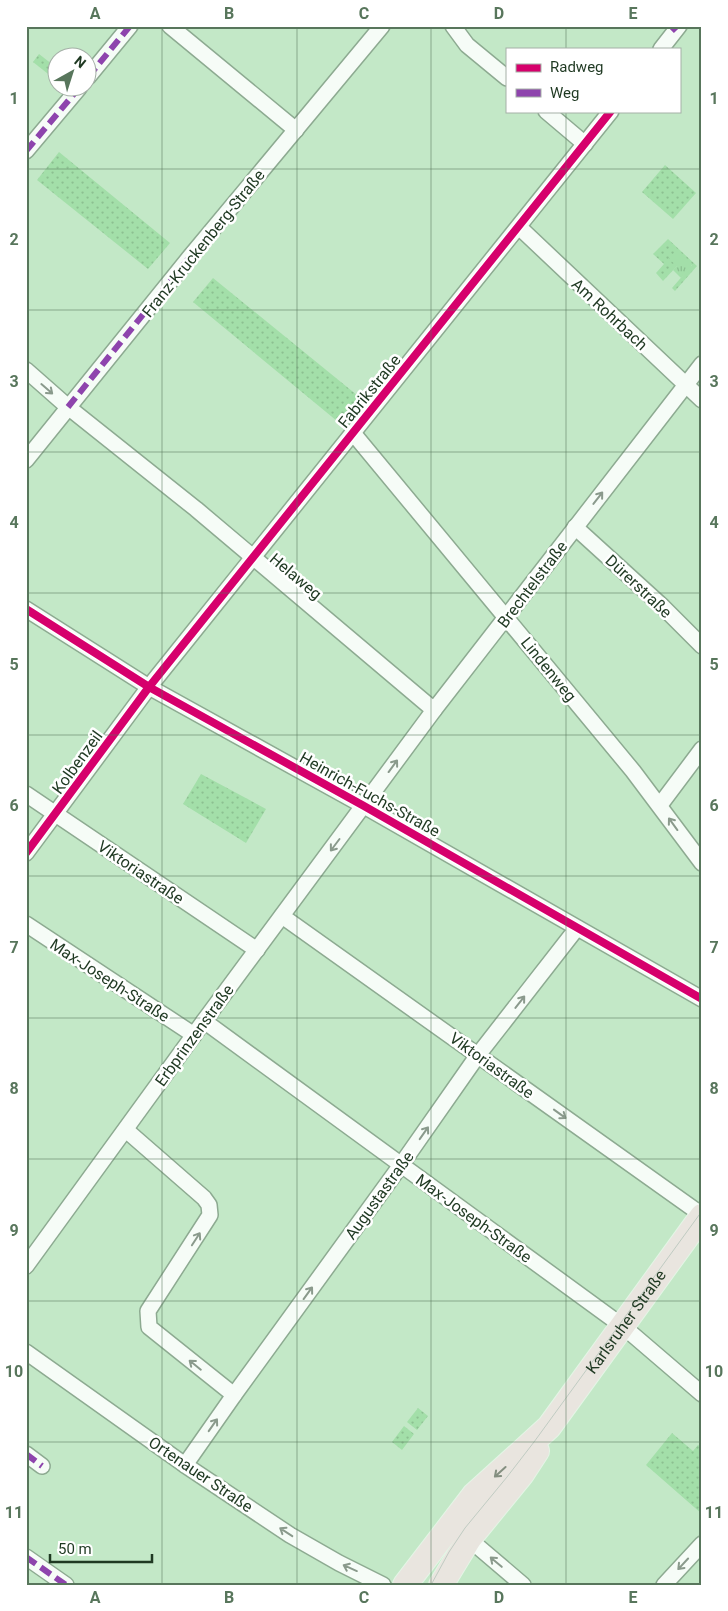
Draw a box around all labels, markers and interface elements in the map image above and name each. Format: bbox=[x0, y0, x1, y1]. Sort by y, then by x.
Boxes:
text: A bbox=[90, 4, 101, 23]
text: B bbox=[224, 4, 234, 23]
text: C bbox=[359, 4, 369, 23]
text: D bbox=[494, 4, 504, 23]
text: E bbox=[629, 4, 638, 23]
north arrow bbox=[48, 48, 98, 98]
legend bbox=[506, 48, 680, 112]
text: N bbox=[71, 53, 89, 71]
text: Radweg bbox=[550, 58, 604, 76]
text: Weg bbox=[550, 84, 579, 102]
text: 1 bbox=[9, 89, 19, 108]
text: 1 bbox=[709, 89, 719, 108]
street label: Franz-Kruckenberg-Straße bbox=[138, 166, 269, 321]
text: 2 bbox=[9, 230, 19, 249]
text: 2 bbox=[709, 230, 719, 249]
street label: Am Rohrbach bbox=[568, 275, 651, 354]
street label: Fabrikstraße bbox=[334, 351, 405, 432]
text: 3 bbox=[9, 372, 19, 391]
text: 3 bbox=[709, 372, 719, 391]
one-way arrow bbox=[41, 383, 54, 395]
one-way arrow bbox=[593, 491, 603, 505]
text: 4 bbox=[9, 513, 19, 532]
text: 4 bbox=[709, 513, 719, 532]
street label: Brechtelstraße bbox=[494, 537, 571, 631]
street label: Helaweg bbox=[266, 549, 326, 604]
street label: Dürerstraße bbox=[602, 551, 676, 622]
street label: Lindenweg bbox=[517, 633, 580, 705]
text: 5 bbox=[9, 655, 19, 674]
text: 5 bbox=[709, 655, 719, 674]
street label: Kolbenzeil bbox=[48, 727, 107, 798]
street label: Heinrich-Fuchs-Straße bbox=[296, 748, 443, 841]
one-way arrow bbox=[388, 759, 398, 773]
text: 6 bbox=[9, 796, 19, 815]
text: 6 bbox=[709, 796, 719, 815]
one-way arrow bbox=[668, 817, 678, 831]
street label: Viktoriastraße bbox=[94, 837, 187, 908]
one-way arrow bbox=[330, 838, 340, 852]
street label: Max-Joseph-Straße bbox=[46, 935, 173, 1026]
text: 7 bbox=[9, 938, 19, 957]
text: 7 bbox=[709, 938, 719, 957]
street label: Erbprinzenstraße bbox=[151, 981, 238, 1090]
one-way arrow bbox=[514, 996, 525, 1009]
street label: Viktoriastraße bbox=[446, 1028, 538, 1102]
text: 8 bbox=[9, 1079, 19, 1098]
text: 8 bbox=[709, 1079, 719, 1098]
one-way arrow bbox=[553, 1109, 567, 1119]
one-way arrow bbox=[419, 1126, 429, 1140]
street label: Augustastraße bbox=[341, 1147, 418, 1243]
street label: Max-Joseph-Straße bbox=[412, 1170, 535, 1267]
text: 9 bbox=[9, 1221, 19, 1240]
text: 9 bbox=[709, 1221, 719, 1240]
one-way arrow bbox=[190, 1232, 201, 1246]
street label: Karlsruher Straße bbox=[582, 1266, 670, 1377]
one-way arrow bbox=[303, 1286, 313, 1300]
one-way arrow bbox=[189, 1359, 202, 1370]
text: 10 bbox=[5, 1362, 23, 1381]
text: 10 bbox=[705, 1362, 723, 1381]
one-way arrow bbox=[208, 1418, 218, 1432]
street label: Ortenauer Straße bbox=[145, 1433, 256, 1516]
one-way arrow bbox=[494, 1466, 507, 1478]
text: 11 bbox=[5, 1503, 23, 1522]
text: 11 bbox=[705, 1503, 723, 1522]
one-way arrow bbox=[279, 1527, 293, 1537]
scale bar bbox=[50, 1531, 152, 1563]
text: 50 m bbox=[58, 1540, 92, 1558]
one-way arrow bbox=[490, 1557, 503, 1568]
one-way arrow bbox=[677, 1558, 689, 1571]
one-way arrow bbox=[342, 1562, 357, 1572]
text: A bbox=[90, 1588, 101, 1607]
text: B bbox=[224, 1588, 234, 1607]
text: C bbox=[359, 1588, 369, 1607]
text: D bbox=[494, 1588, 504, 1607]
text: E bbox=[629, 1588, 638, 1607]

